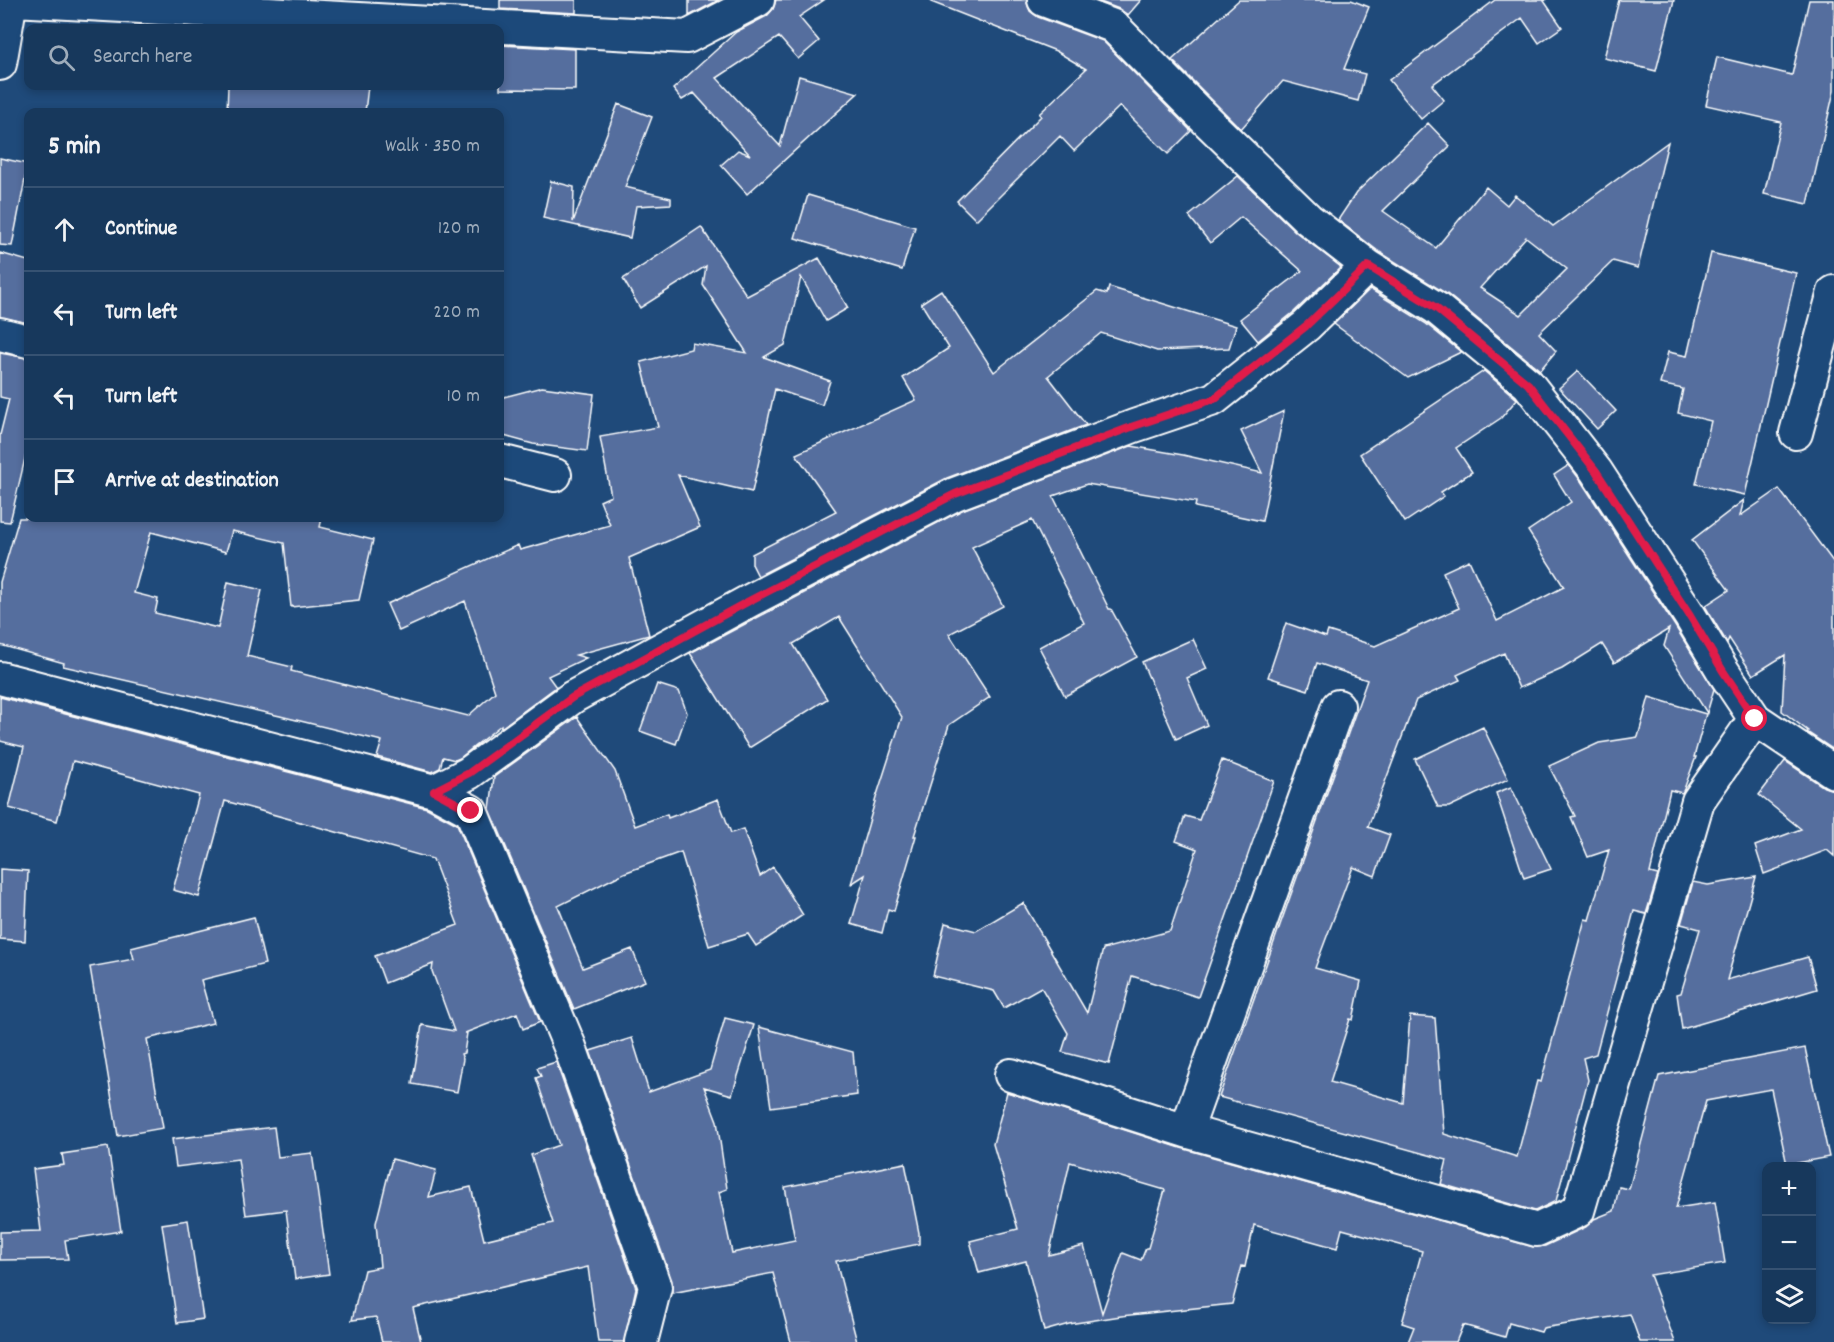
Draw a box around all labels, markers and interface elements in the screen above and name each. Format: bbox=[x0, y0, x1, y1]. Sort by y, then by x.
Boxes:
search box bbox=[24, 24, 504, 90]
icon: search bbox=[45, 41, 78, 74]
text: Search here bbox=[93, 42, 192, 73]
text: 5 min bbox=[48, 129, 101, 166]
text: Walk · 350 m bbox=[385, 133, 480, 161]
icon: ahead bbox=[48, 213, 81, 246]
text: Continue bbox=[105, 214, 177, 245]
text: 120 m bbox=[438, 215, 480, 243]
icon: left bbox=[48, 297, 81, 330]
text: Turn left bbox=[105, 298, 177, 329]
text: 220 m bbox=[433, 299, 480, 327]
icon: left bbox=[48, 381, 81, 414]
text: Turn left bbox=[105, 382, 177, 413]
text: 10 m bbox=[446, 383, 480, 411]
icon: arrive bbox=[48, 465, 81, 498]
text: Arrive at destination bbox=[105, 466, 279, 497]
route start bbox=[1741, 705, 1767, 731]
route end bbox=[457, 797, 483, 823]
map controls bbox=[1762, 1162, 1816, 1324]
button: + bbox=[1762, 1162, 1816, 1216]
button: − bbox=[1762, 1216, 1816, 1270]
button: layers bbox=[1762, 1270, 1816, 1324]

